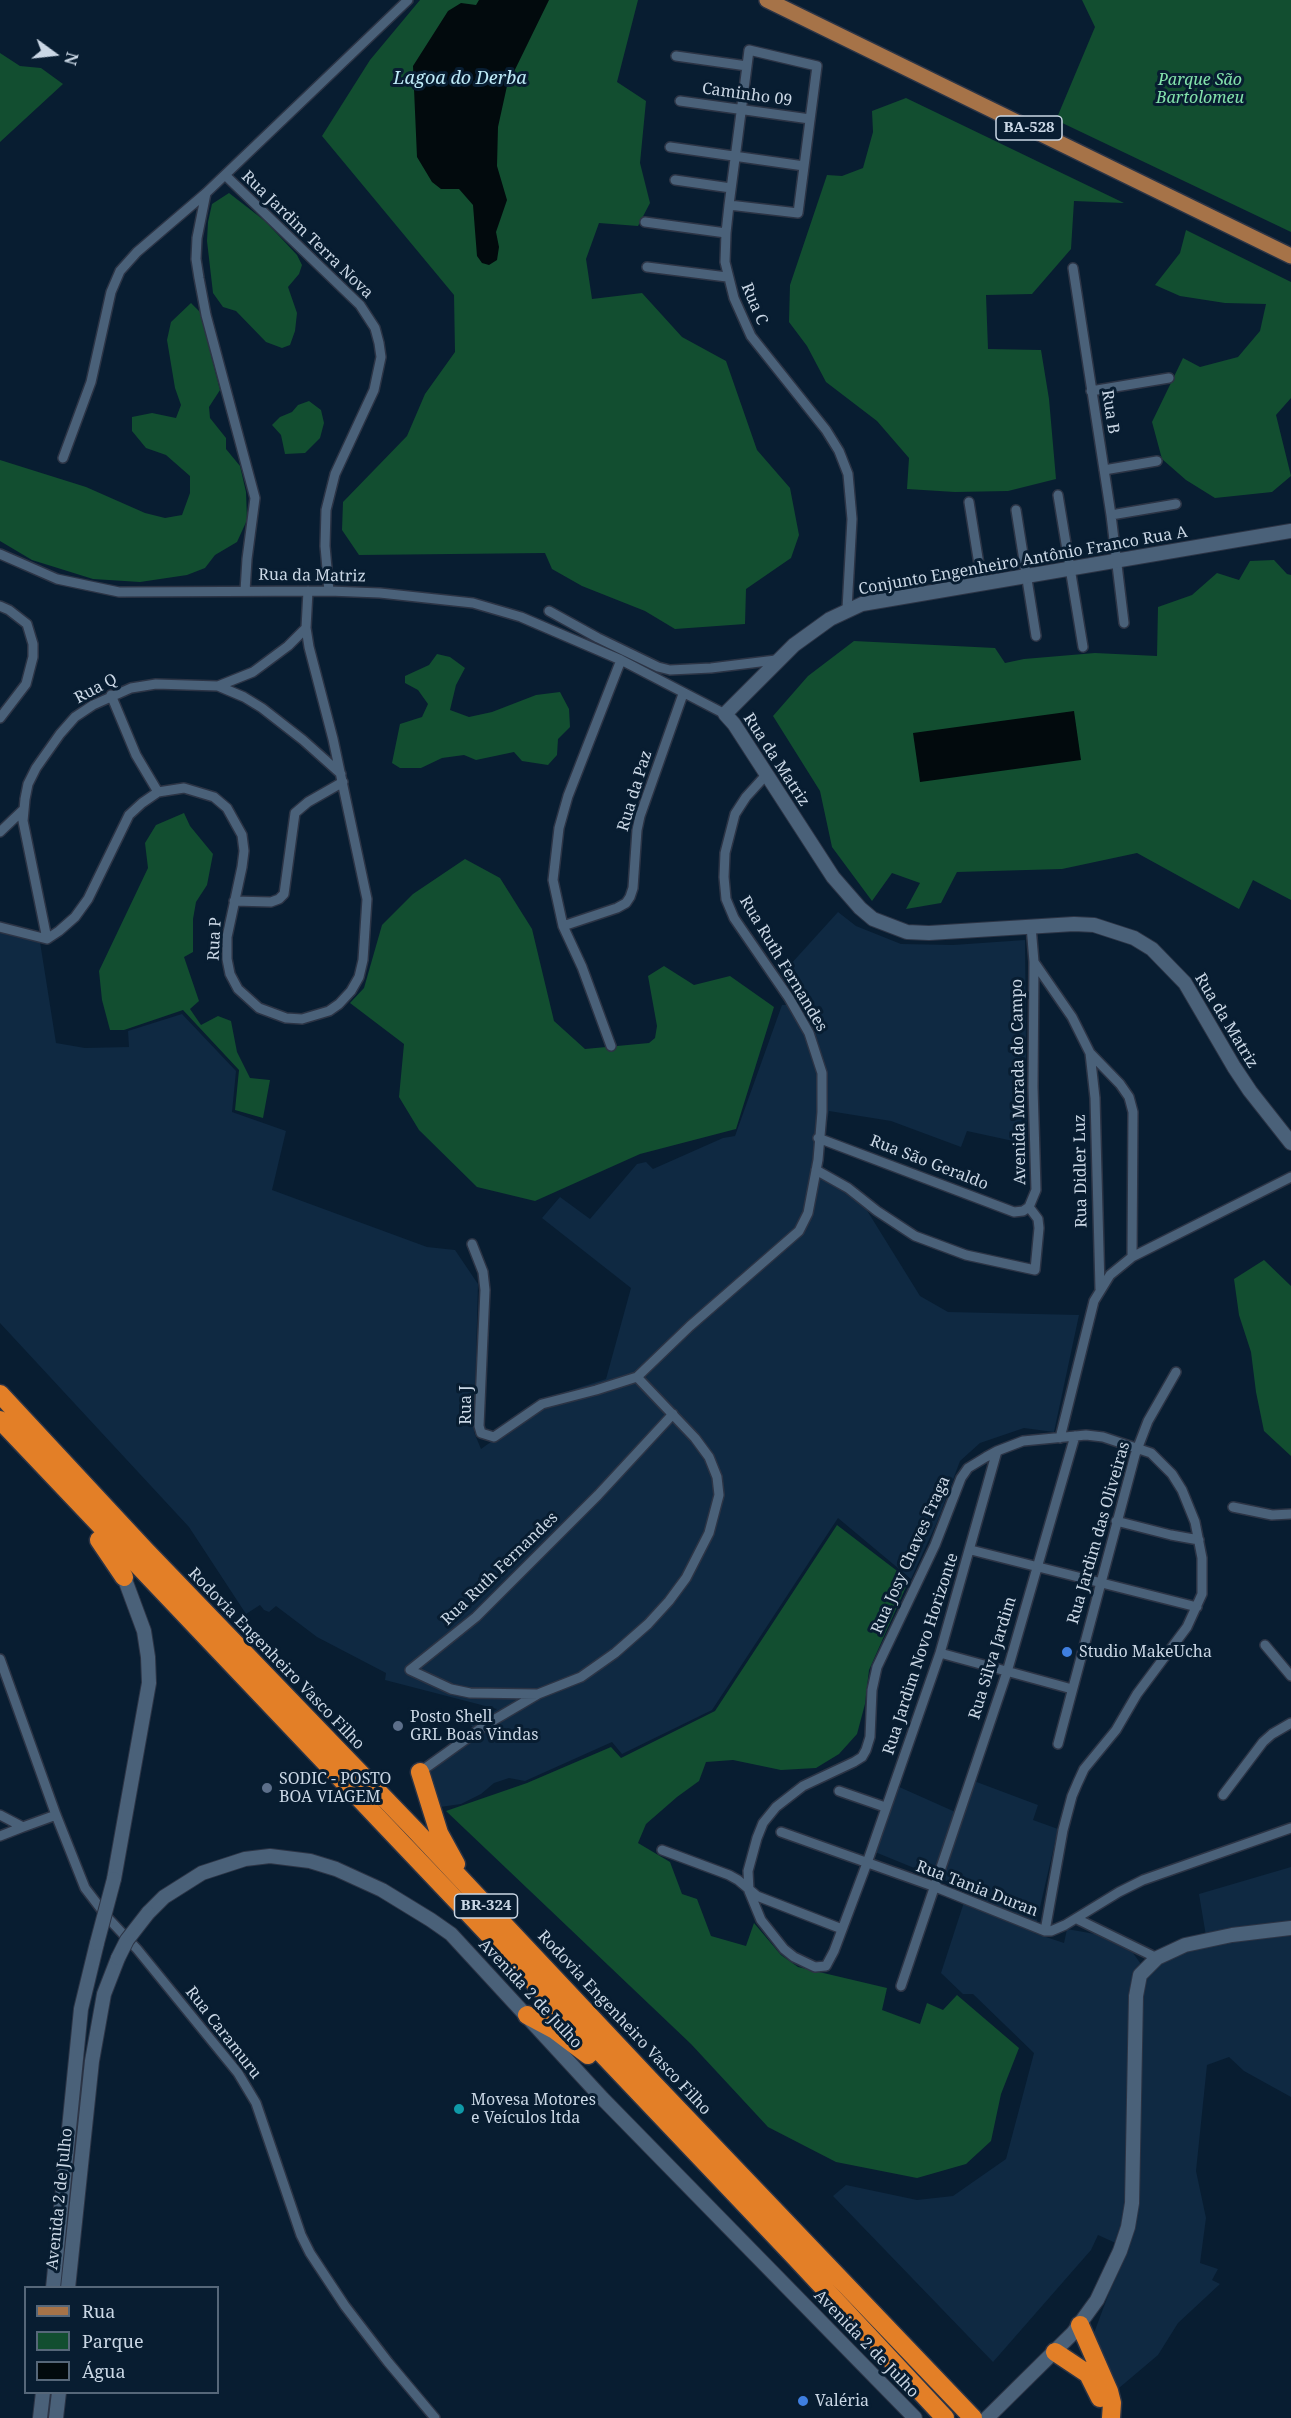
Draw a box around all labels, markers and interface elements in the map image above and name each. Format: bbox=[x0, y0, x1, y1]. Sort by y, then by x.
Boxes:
north arrow bbox=[24, 24, 84, 84]
text: N bbox=[59, 50, 84, 68]
water label: Lagoa do Derba bbox=[393, 68, 527, 90]
park label: Parque São Bartolomeu bbox=[1156, 70, 1244, 108]
street label: Caminho 09 bbox=[701, 79, 793, 111]
road number: BA-528 bbox=[996, 116, 1062, 140]
street label: Rua Jardim Terra Nova bbox=[237, 167, 377, 303]
street label: Rua C bbox=[737, 280, 771, 328]
street label: Rua B bbox=[1097, 389, 1123, 435]
street label: Conjunto Engenheiro Antônio Franco Rua A bbox=[857, 523, 1189, 599]
street label: Rua da Matriz bbox=[258, 565, 366, 587]
street label: Rua Q bbox=[71, 670, 121, 708]
street label: Rua da Matriz bbox=[739, 710, 813, 810]
street label: Rua da Paz bbox=[614, 748, 656, 834]
street label: Rua Ruth Fernandes bbox=[735, 893, 831, 1035]
street label: Rua P bbox=[204, 917, 226, 961]
street label: Rua da Matriz bbox=[1190, 970, 1262, 1072]
street label: Avenida Morada do Campo bbox=[1008, 979, 1030, 1185]
street label: Rua Didler Luz bbox=[1070, 1114, 1092, 1228]
street label: Rua São Geraldo bbox=[867, 1132, 991, 1194]
street label: Rua J bbox=[456, 1385, 476, 1425]
street label: Rua Jardim das Oliveiras bbox=[1064, 1440, 1134, 1626]
street label: Rua Josy Chaves Fraga bbox=[868, 1473, 954, 1637]
street label: Rua Ruth Fernandes bbox=[438, 1508, 562, 1630]
street label: Rua Jardim Novo Horizonte bbox=[879, 1551, 963, 1757]
street label: Rodovia Engenheiro Vasco Filho bbox=[184, 1564, 368, 1754]
street label: Rua Silva Jardim bbox=[965, 1594, 1021, 1722]
place label: Studio MakeUcha bbox=[1079, 1642, 1212, 1662]
marker: Studio MakeUcha bbox=[1060, 1645, 1074, 1659]
place label: Posto Shell GRL Boas Vindas bbox=[410, 1707, 538, 1745]
marker: Posto Shell GRL Boas Vindas bbox=[391, 1719, 405, 1733]
place label: SODIC - POSTO BOA VIAGEM bbox=[279, 1769, 391, 1807]
marker: SODIC - POSTO BOA VIAGEM bbox=[260, 1781, 274, 1795]
street label: Rua Tania Duran bbox=[913, 1857, 1041, 1921]
road number: BR-324 bbox=[454, 1894, 518, 1918]
street label: Rodovia Engenheiro Vasco Filho bbox=[533, 1927, 715, 2119]
street label: Avenida 2 de Julho bbox=[474, 1935, 586, 2053]
street label: Rua Caramuru bbox=[181, 1983, 265, 2083]
place label: Movesa Motores e Veículos ltda bbox=[471, 2090, 596, 2128]
marker: Movesa Motores e Veículos ltda bbox=[452, 2102, 466, 2116]
street label: Avenida 2 de Julho bbox=[43, 2127, 77, 2271]
legend bbox=[24, 2286, 219, 2394]
street label: Avenida 2 de Julho bbox=[810, 2286, 922, 2402]
text: Rua bbox=[82, 2299, 115, 2323]
text: Parque bbox=[82, 2329, 144, 2353]
text: Água bbox=[82, 2359, 126, 2383]
place label: Valéria bbox=[815, 2391, 869, 2411]
marker: Valéria bbox=[796, 2394, 810, 2408]

